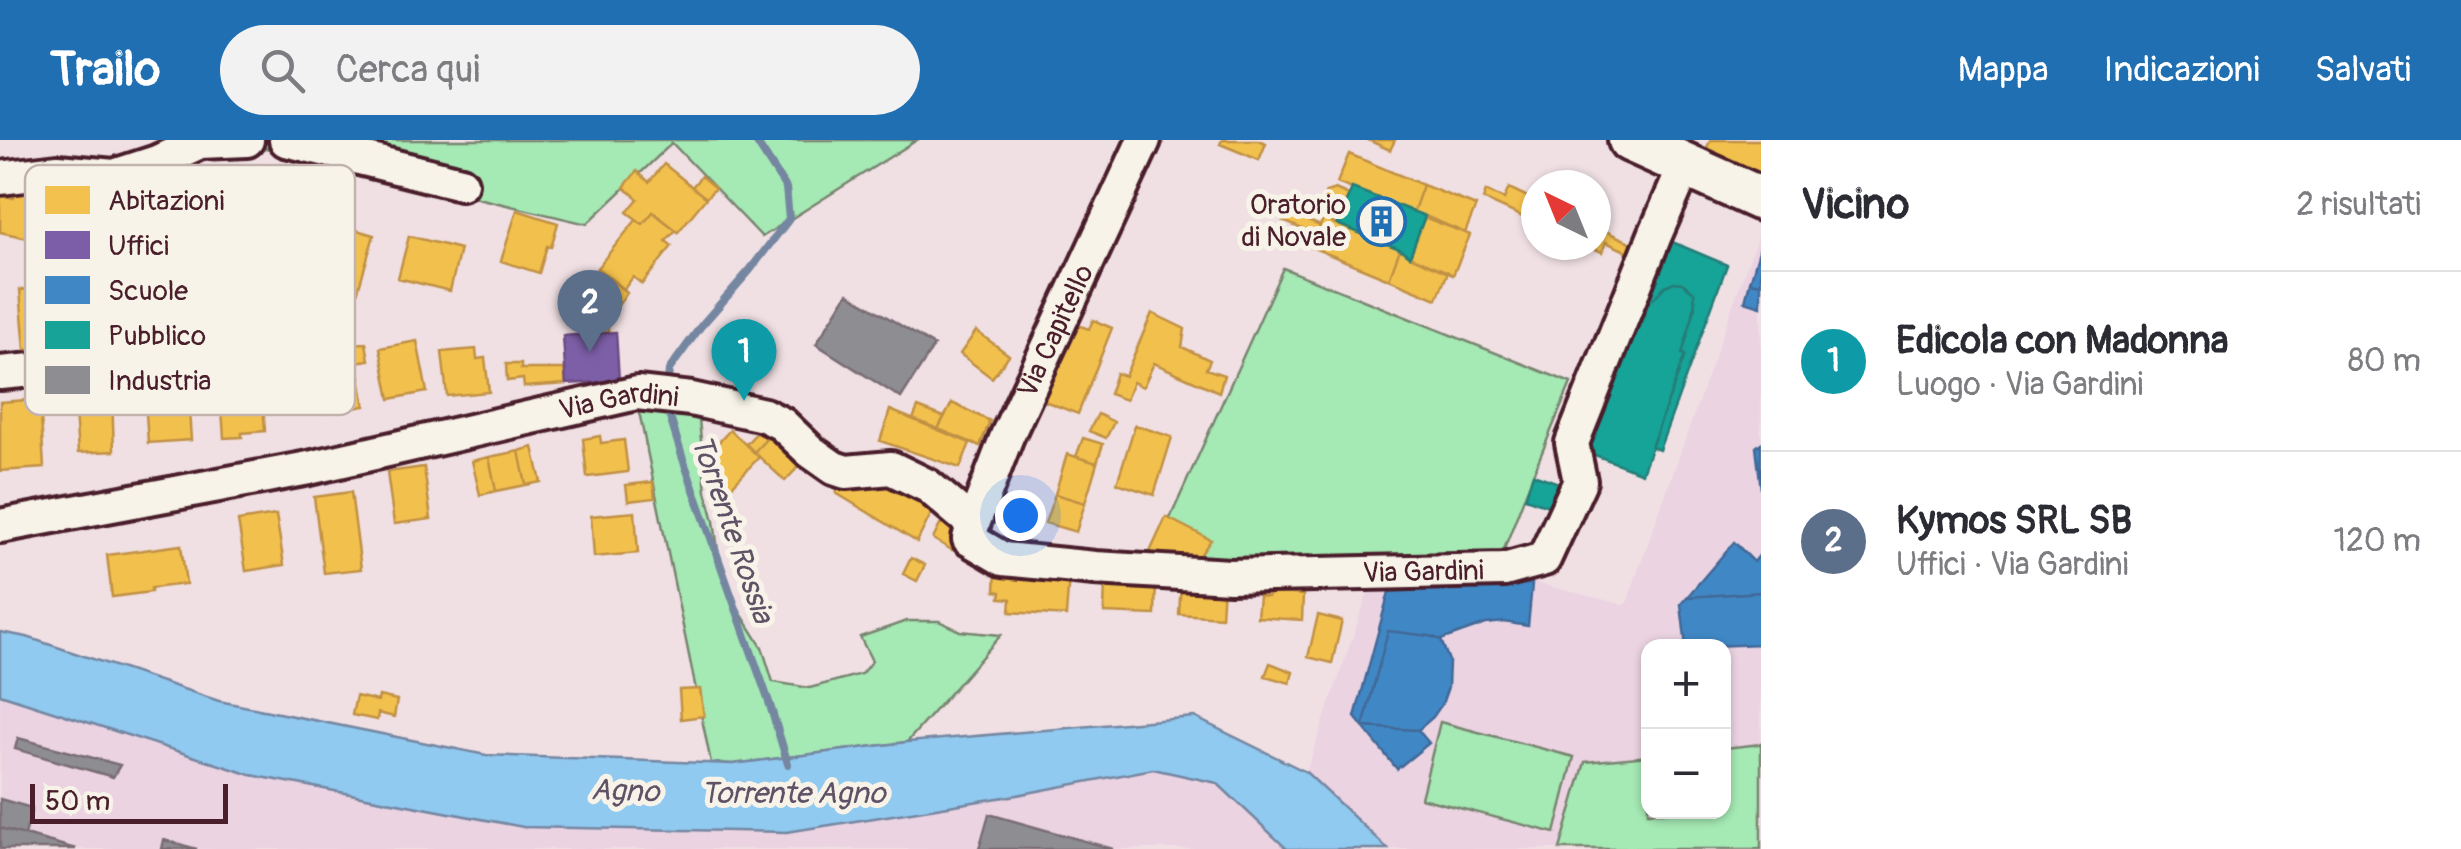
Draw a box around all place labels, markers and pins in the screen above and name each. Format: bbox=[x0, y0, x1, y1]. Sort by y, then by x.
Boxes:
place label: Oratorio di Novale bbox=[1241, 188, 1346, 255]
building icon: Oratorio di Novale bbox=[1355, 195, 1407, 247]
pin: 2 bbox=[558, 270, 622, 352]
pin: 1 bbox=[712, 318, 776, 401]

